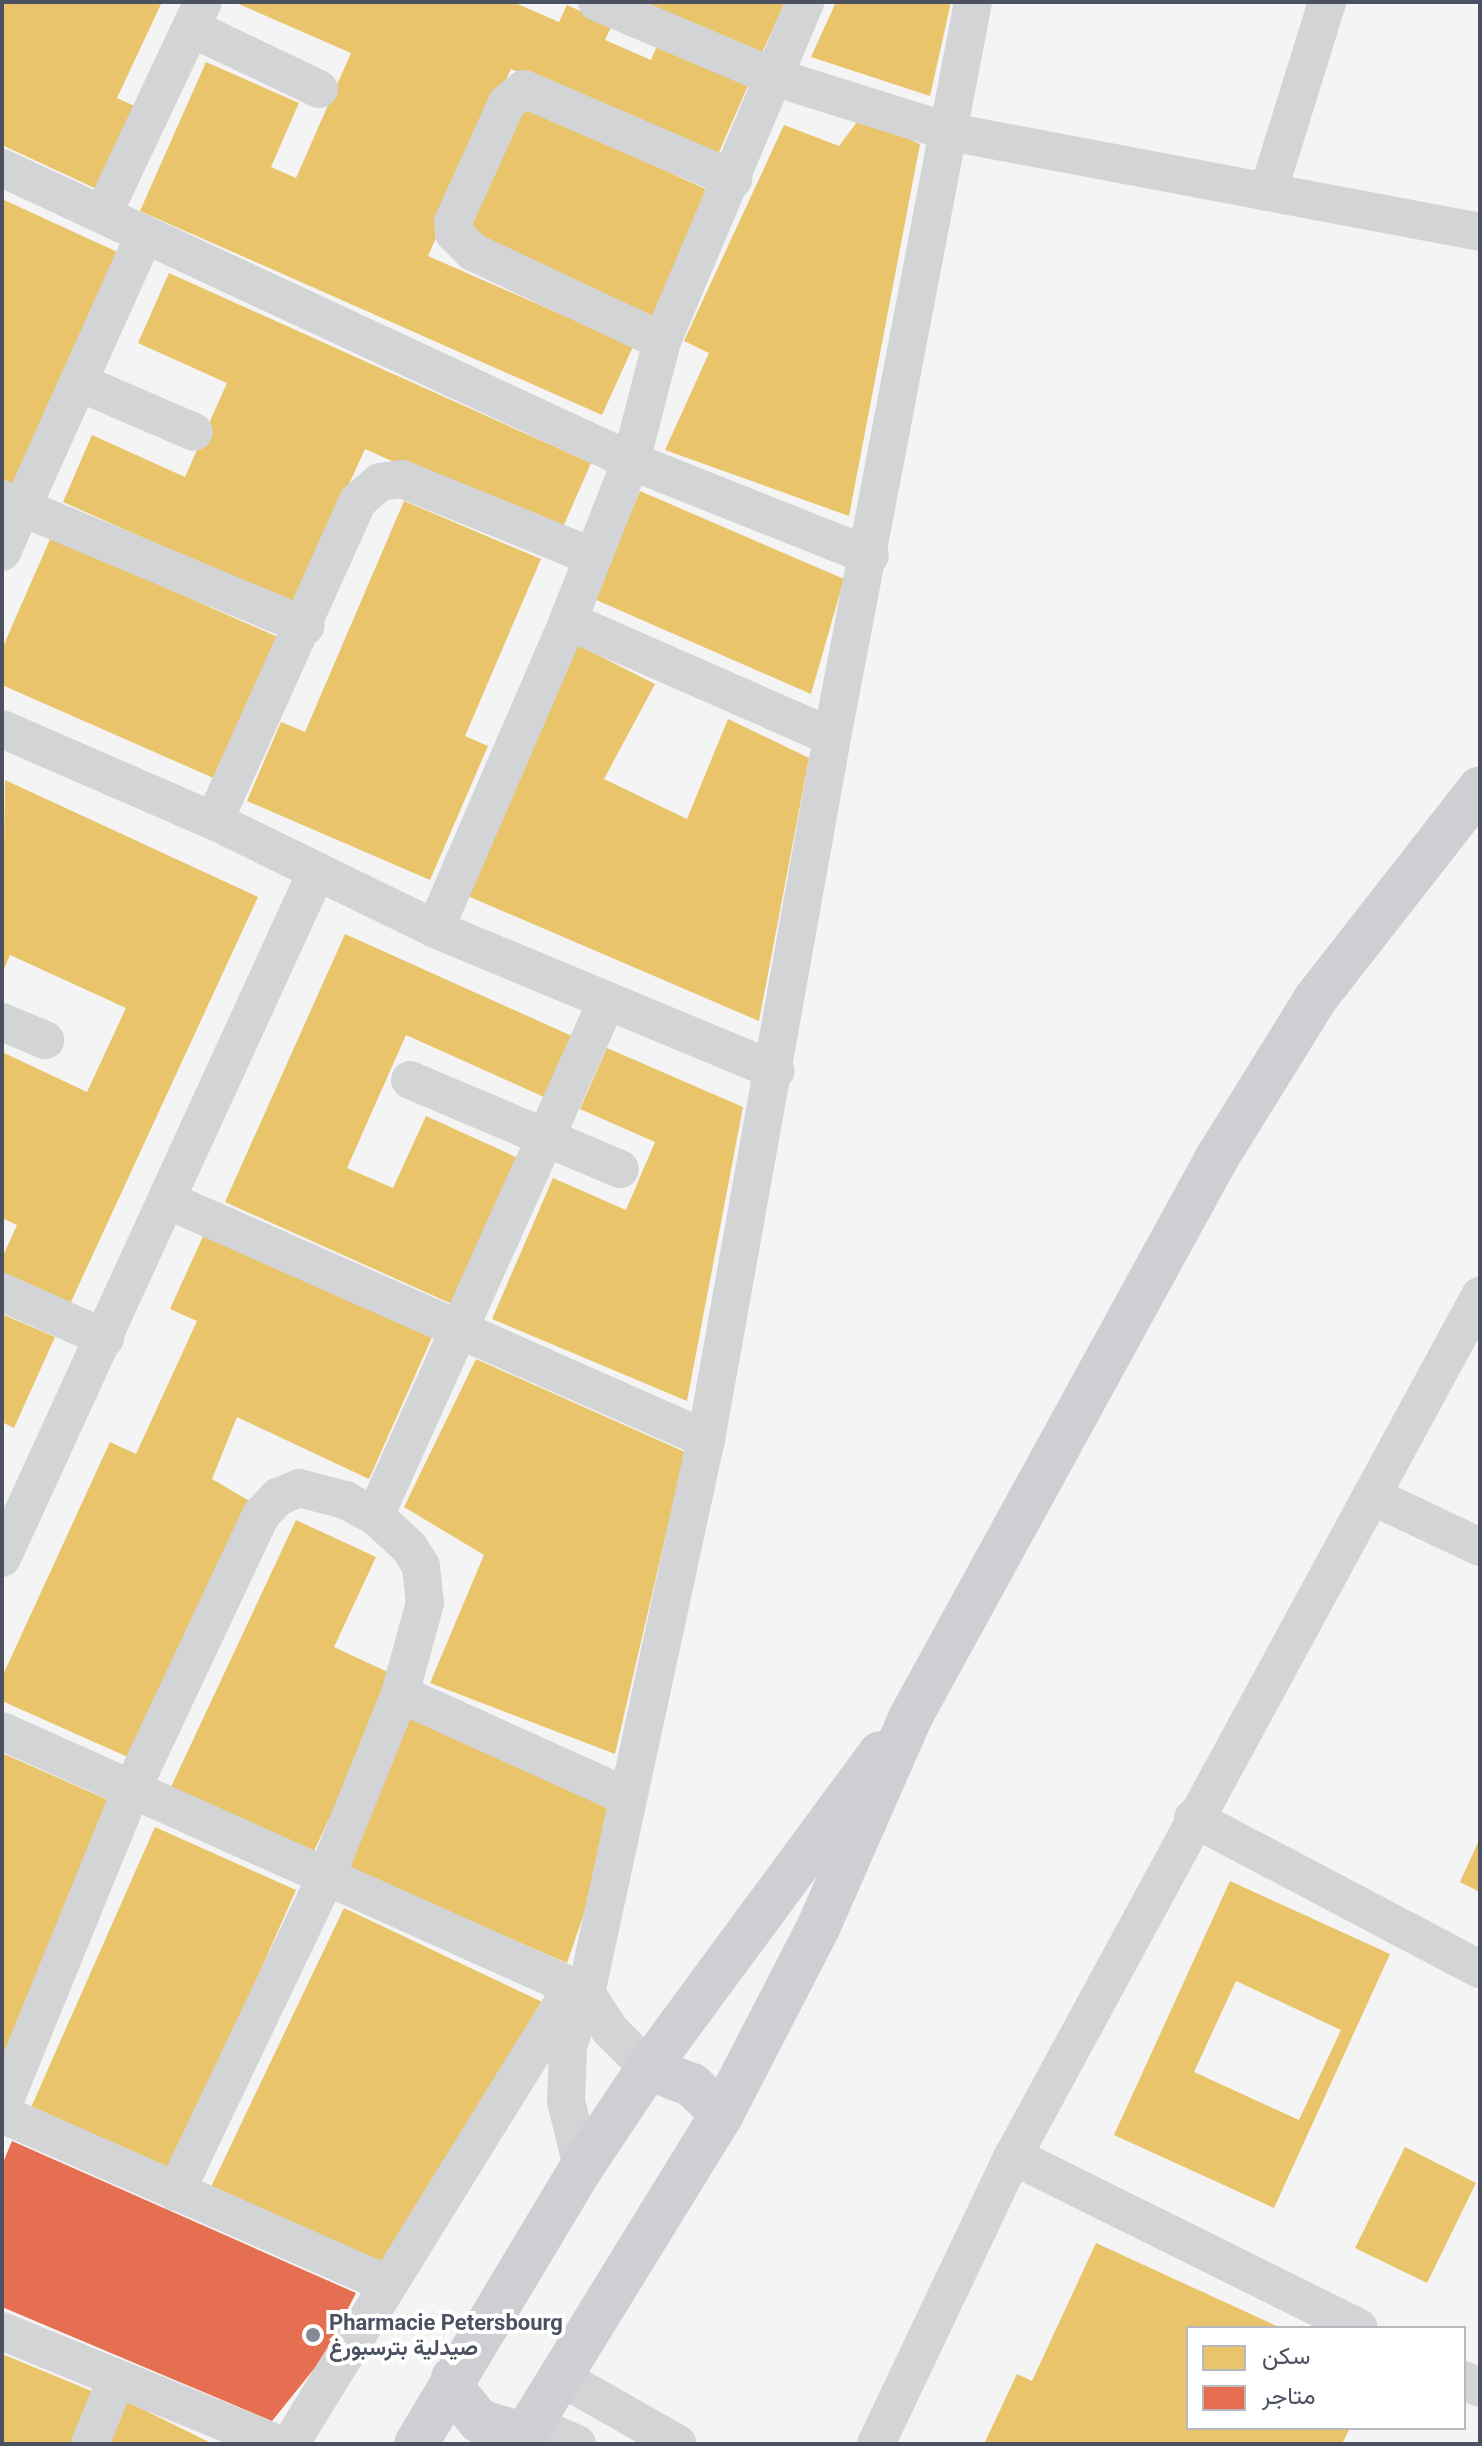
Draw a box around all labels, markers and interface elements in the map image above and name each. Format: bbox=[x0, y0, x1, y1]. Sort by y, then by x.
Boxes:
place label: Pharmacie Petersbourg صيدلية بترسبورغ bbox=[329, 2309, 563, 2360]
marker: Pharmacie Petersbourg صيدلية بترسبورغ bbox=[304, 2326, 322, 2344]
legend bbox=[1186, 2326, 1466, 2430]
text: سكن bbox=[1262, 2342, 1311, 2370]
text: متاجر bbox=[1262, 2382, 1316, 2410]

